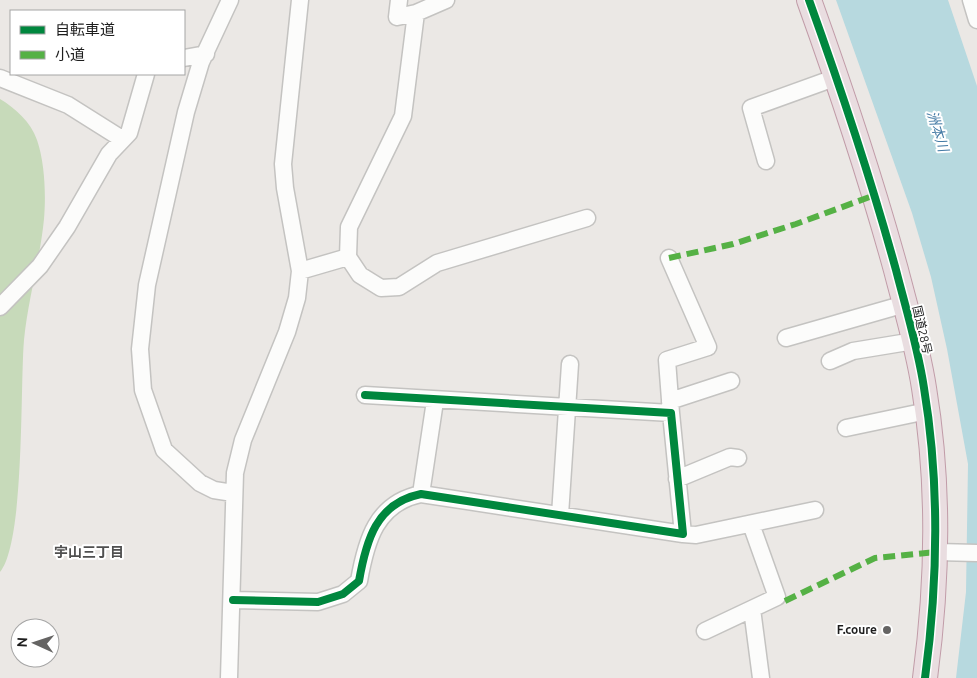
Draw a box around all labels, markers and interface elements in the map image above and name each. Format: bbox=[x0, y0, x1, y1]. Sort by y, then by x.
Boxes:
legend bbox=[10, 10, 185, 75]
text: 自転車道 bbox=[55, 21, 115, 38]
text: 小道 bbox=[55, 46, 85, 63]
water label: 洲本川 bbox=[924, 109, 952, 155]
street label: 国道28号 bbox=[911, 304, 934, 355]
district label: 宇山三丁目 bbox=[54, 544, 124, 560]
north arrow bbox=[10, 618, 60, 668]
place label: F.coure bbox=[837, 623, 877, 636]
marker: F.coure bbox=[881, 624, 893, 636]
text: N bbox=[14, 637, 30, 648]

